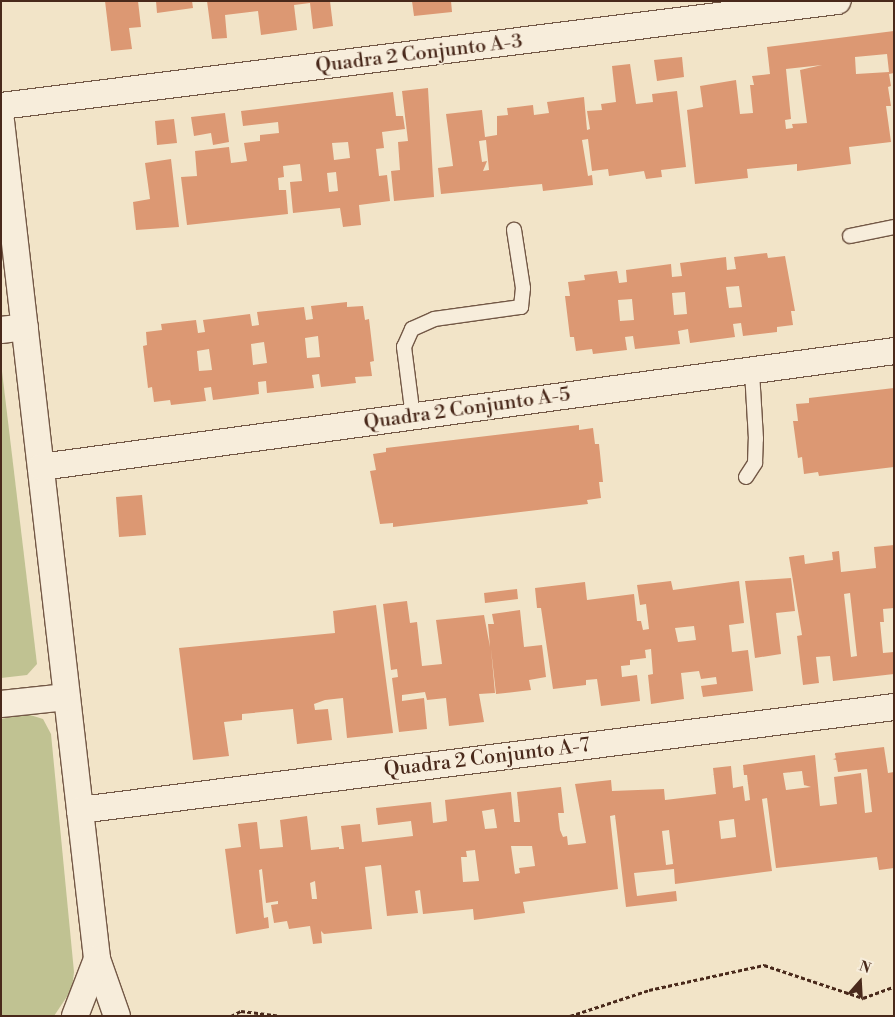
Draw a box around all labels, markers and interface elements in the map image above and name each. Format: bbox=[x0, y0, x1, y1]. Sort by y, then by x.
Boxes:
street label: Quadra 2 Conjunto A-3 bbox=[314, 29, 524, 79]
street label: Quadra 2 Conjunto A-5 bbox=[362, 383, 572, 435]
street label: Quadra 2 Conjunto A-7 bbox=[383, 733, 591, 783]
north arrow bbox=[835, 957, 885, 1007]
text: N bbox=[857, 958, 873, 978]

